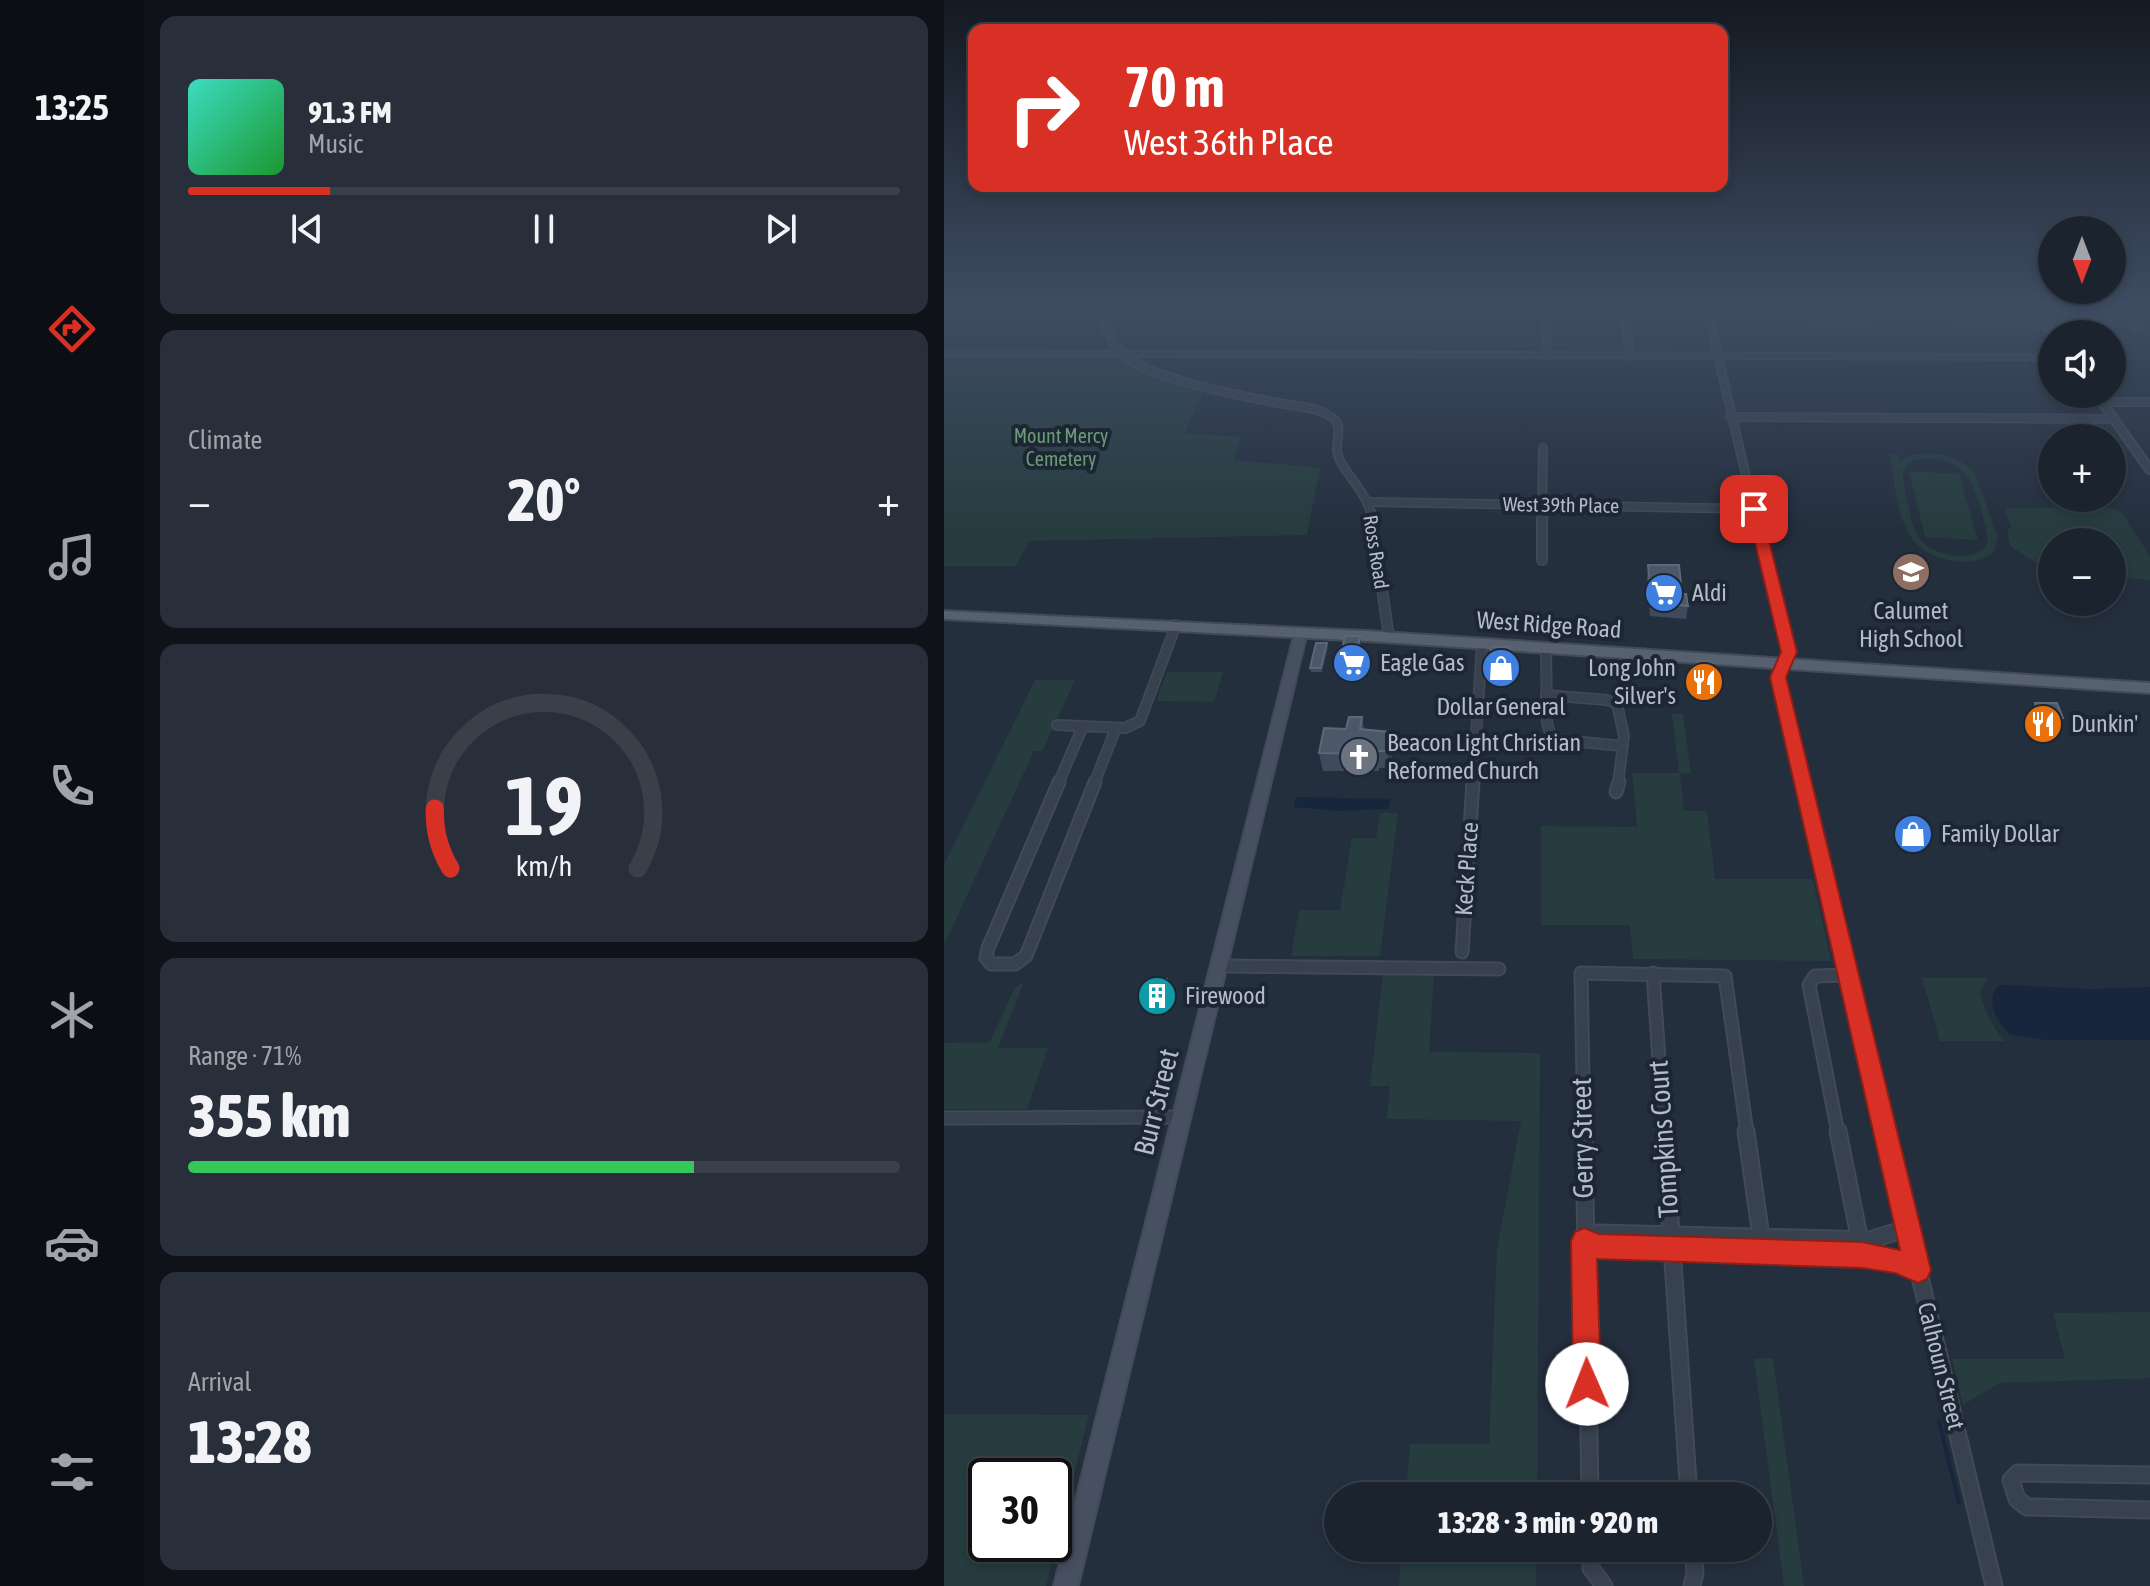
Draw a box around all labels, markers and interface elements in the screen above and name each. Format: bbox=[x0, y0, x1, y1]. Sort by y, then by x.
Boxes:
text: 70 m bbox=[1124, 55, 1225, 119]
icon: right bbox=[992, 56, 1096, 160]
text: 13:25 bbox=[35, 86, 109, 128]
text: 91.3 FM bbox=[308, 95, 392, 129]
text: West 36th Place bbox=[1124, 121, 1334, 163]
text: Music bbox=[308, 129, 363, 159]
icon: previous bbox=[285, 207, 329, 251]
icon: pause bbox=[522, 207, 566, 251]
icon: next bbox=[759, 207, 803, 251]
north arrow bbox=[2038, 216, 2126, 304]
map controls bbox=[2038, 216, 2126, 616]
icon: directions bbox=[44, 301, 100, 357]
button: sound bbox=[2038, 320, 2126, 408]
park label: Mount Mercy Cemetery bbox=[1014, 424, 1108, 470]
button: + bbox=[2038, 424, 2126, 512]
text: Climate bbox=[188, 425, 262, 455]
text: 20° bbox=[508, 465, 580, 534]
text: − bbox=[188, 475, 211, 525]
text: + bbox=[877, 475, 900, 525]
pin bbox=[1720, 475, 1788, 543]
icon: arrive bbox=[1732, 487, 1776, 531]
street label: West 39th Place bbox=[1503, 492, 1619, 517]
street label: Ross Road bbox=[1359, 513, 1394, 590]
button: − bbox=[2038, 528, 2126, 616]
icon: music bbox=[44, 529, 100, 585]
school or university icon: Calumet High School bbox=[1890, 551, 1932, 593]
supermarket icon: Aldi bbox=[1643, 572, 1685, 614]
place label: Aldi bbox=[1692, 579, 1727, 606]
place label: Calumet High School bbox=[1859, 597, 1964, 652]
street label: West Ridge Road bbox=[1476, 606, 1622, 643]
supermarket icon: Eagle Gas bbox=[1331, 642, 1373, 684]
shop icon: Dollar General bbox=[1480, 647, 1522, 689]
place label: Eagle Gas bbox=[1380, 649, 1464, 676]
place label: Long John Silver's bbox=[1588, 654, 1676, 709]
restaurant icon: Long John Silver's bbox=[1683, 661, 1725, 703]
place label: Dollar General bbox=[1436, 693, 1566, 720]
restaurant icon: Dunkin' bbox=[2022, 703, 2064, 745]
place label: Dunkin' bbox=[2071, 710, 2138, 737]
place label: Beacon Light Christian Reformed Church bbox=[1387, 729, 1581, 784]
church icon: Beacon Light Christian Reformed Church bbox=[1338, 736, 1380, 778]
text: 19 bbox=[505, 757, 583, 853]
icon: phone bbox=[44, 758, 100, 814]
shop icon: Family Dollar bbox=[1892, 813, 1934, 855]
place label: Family Dollar bbox=[1941, 820, 2060, 847]
street label: Keck Place bbox=[1450, 821, 1483, 917]
text: km/h bbox=[516, 849, 572, 882]
building icon: Firewood bbox=[1136, 975, 1178, 1017]
place label: Firewood bbox=[1185, 982, 1266, 1009]
icon: climate bbox=[44, 987, 100, 1043]
text: Range · 71% bbox=[188, 1041, 301, 1071]
street label: Burr Street bbox=[1127, 1045, 1185, 1159]
street label: Tompkins Court bbox=[1642, 1059, 1684, 1219]
street label: Gerry Street bbox=[1565, 1077, 1599, 1199]
text: 355 km bbox=[188, 1081, 350, 1150]
icon: car bbox=[44, 1215, 100, 1271]
street label: Calhoun Street bbox=[1913, 1299, 1970, 1432]
position arrow bbox=[1545, 1342, 1629, 1426]
text: Arrival bbox=[188, 1367, 252, 1397]
text: 13:28 bbox=[188, 1407, 311, 1476]
icon: filters bbox=[44, 1444, 100, 1500]
speed limit sign: 30 bbox=[968, 1458, 1072, 1562]
text: 13:28 · 3 min · 920 m bbox=[1438, 1505, 1658, 1539]

